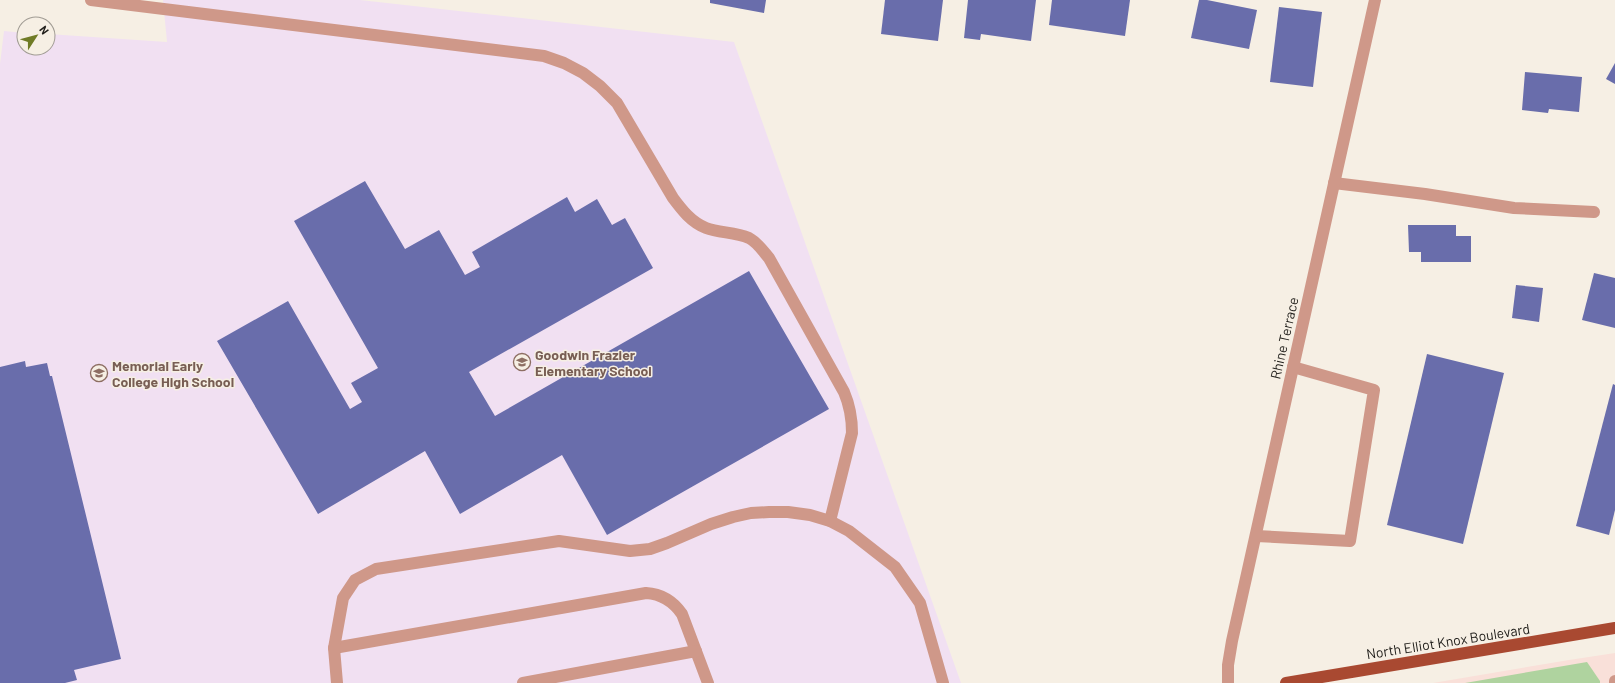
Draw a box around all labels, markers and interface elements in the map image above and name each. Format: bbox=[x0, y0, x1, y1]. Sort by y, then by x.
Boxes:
north arrow bbox=[16, 16, 56, 56]
text: N bbox=[37, 23, 52, 37]
street label: Rhine Terrace bbox=[1266, 295, 1302, 381]
place label: Goodwin Frazier Elementary School bbox=[535, 346, 652, 379]
school or university icon: Goodwin Frazier Elementary School bbox=[512, 352, 532, 372]
place label: Memorial Early College High School bbox=[112, 357, 234, 390]
school or university icon: Memorial Early College High School bbox=[89, 363, 109, 383]
street label: North Elliot Knox Boulevard bbox=[1365, 620, 1531, 662]

